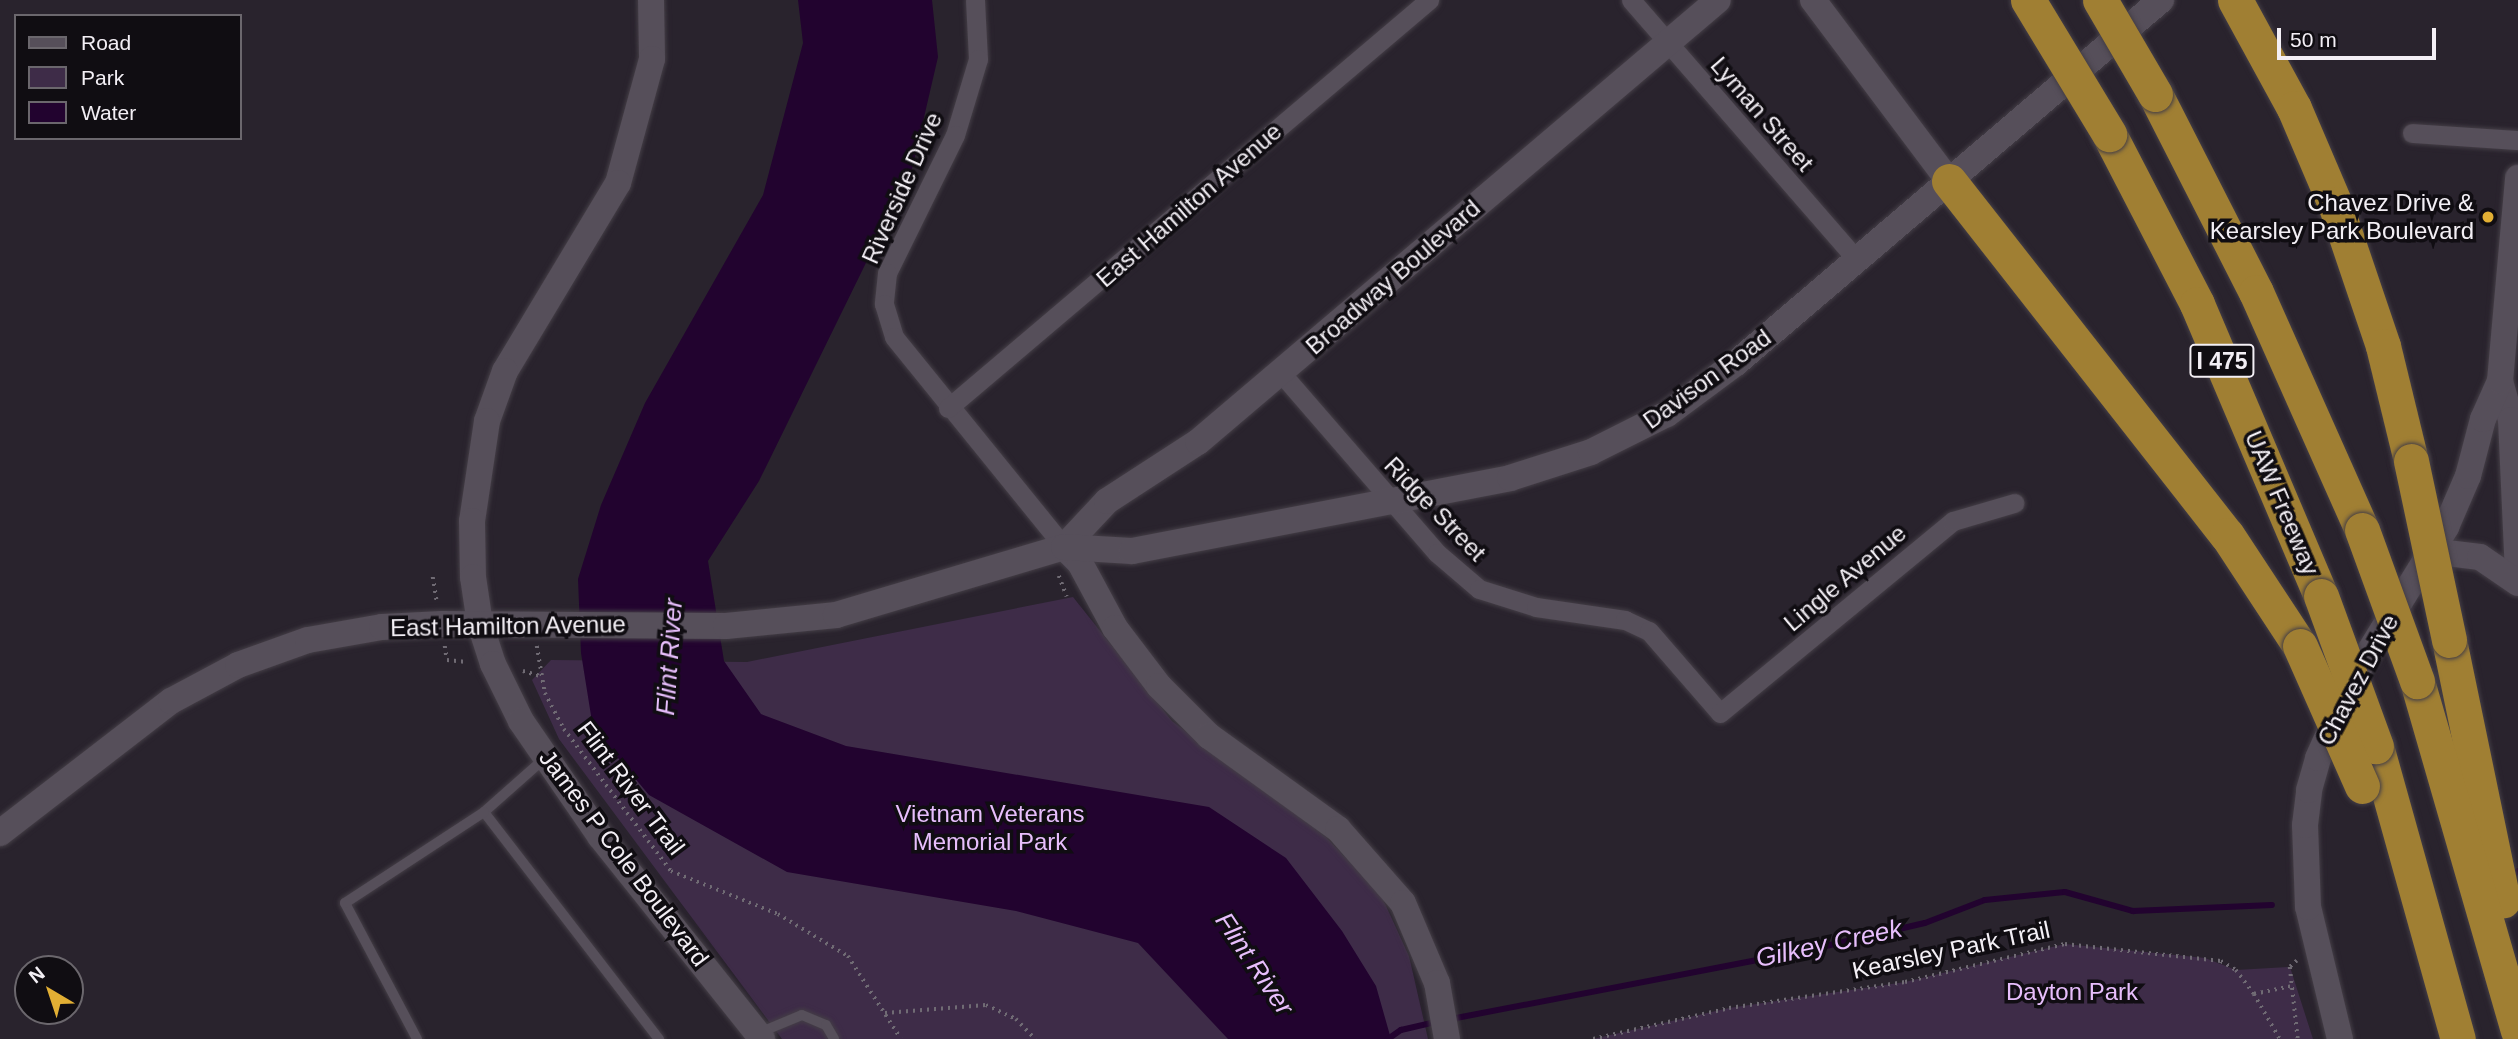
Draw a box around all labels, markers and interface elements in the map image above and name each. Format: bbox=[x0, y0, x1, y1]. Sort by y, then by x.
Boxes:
legend bbox=[14, 14, 242, 140]
scale bar bbox=[2280, 14, 2439, 58]
text: 50 m bbox=[2290, 28, 2337, 51]
text: Road bbox=[81, 31, 131, 54]
street label: Lyman Street bbox=[1705, 51, 1819, 177]
text: Park bbox=[81, 66, 124, 89]
text: Water bbox=[81, 101, 136, 124]
street label: Riverside Drive bbox=[856, 108, 948, 268]
street label: East Hamilton Avenue bbox=[1090, 116, 1288, 294]
place label: Chavez Drive & Kearsley Park Boulevard bbox=[2210, 189, 2474, 245]
street label: Broadway Boulevard bbox=[1300, 193, 1486, 361]
marker: Chavez Drive & Kearsley Park Boulevard bbox=[2480, 209, 2496, 225]
street label: Davison Road bbox=[1638, 323, 1776, 435]
road number: I 475 bbox=[2189, 342, 2255, 380]
street label: UAW Freeway bbox=[2239, 427, 2325, 579]
street label: Ridge Street bbox=[1378, 451, 1492, 567]
street label: Lingle Avenue bbox=[1778, 518, 1912, 638]
water label: Flint River bbox=[650, 598, 690, 716]
street label: East Hamilton Avenue bbox=[389, 610, 627, 642]
street label: Chavez Drive bbox=[2311, 610, 2405, 750]
street label: Flint River Trail bbox=[571, 715, 691, 861]
street label: James P Cole Boulevard bbox=[533, 744, 715, 972]
park label: Vietnam Veterans Memorial Park bbox=[895, 800, 1085, 856]
water label: Flint River bbox=[1208, 907, 1300, 1021]
water label: Gilkey Creek bbox=[1753, 913, 1905, 975]
street label: Kearsley Park Trail bbox=[1849, 915, 2053, 985]
north arrow bbox=[14, 955, 84, 1025]
text: N bbox=[25, 962, 49, 987]
park label: Dayton Park bbox=[2006, 978, 2138, 1006]

